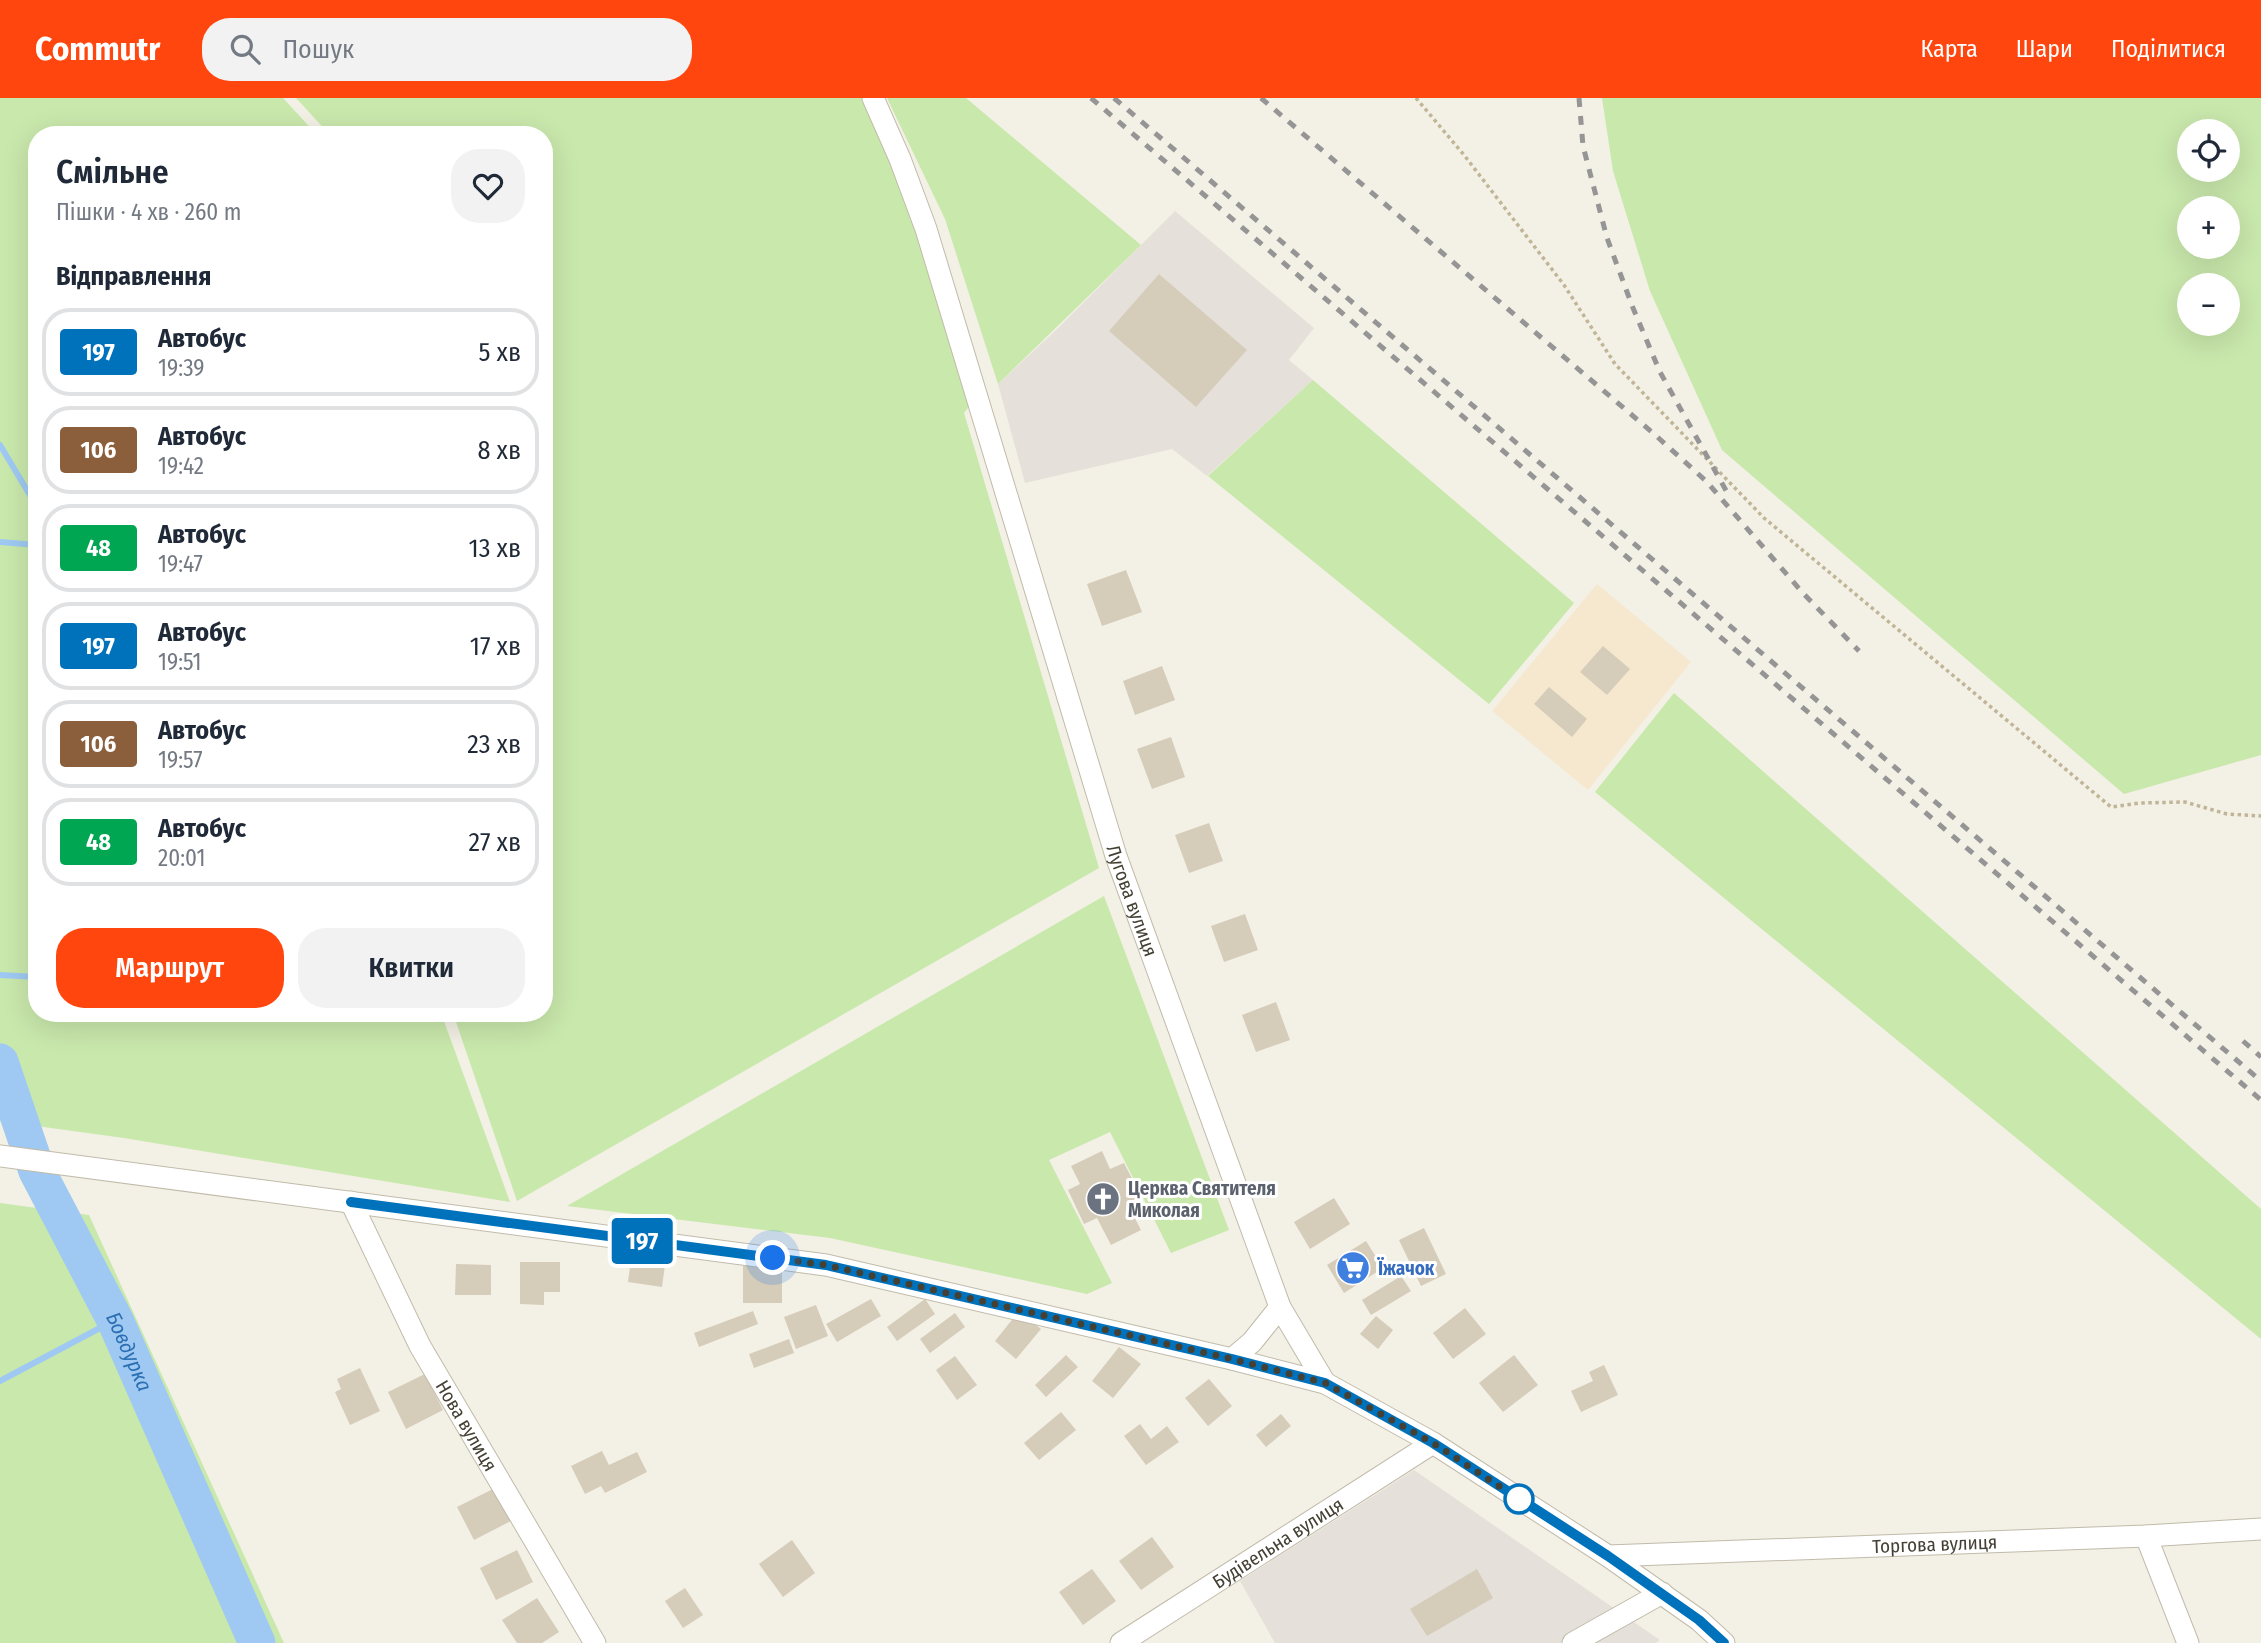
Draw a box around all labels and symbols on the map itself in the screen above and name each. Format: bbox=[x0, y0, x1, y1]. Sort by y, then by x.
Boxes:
street label: Лугова вулиця bbox=[1102, 842, 1163, 959]
place label: Церква Святителя Миколая bbox=[1128, 1177, 1276, 1222]
church icon: Церква Святителя Миколая bbox=[1084, 1180, 1122, 1218]
line badge: 197 bbox=[602, 1218, 682, 1264]
your location bbox=[755, 1240, 790, 1275]
supermarket icon: Їжачок bbox=[1334, 1249, 1372, 1287]
place label: Їжачок bbox=[1377, 1256, 1435, 1280]
water label: Бовдурка bbox=[100, 1307, 158, 1396]
street label: Нова вулиця bbox=[431, 1376, 503, 1475]
unlabelled marker bbox=[1504, 1484, 1534, 1514]
street label: Будівельна вулиця bbox=[1208, 1492, 1347, 1593]
street label: Торгова вулиця bbox=[1872, 1530, 1998, 1558]

